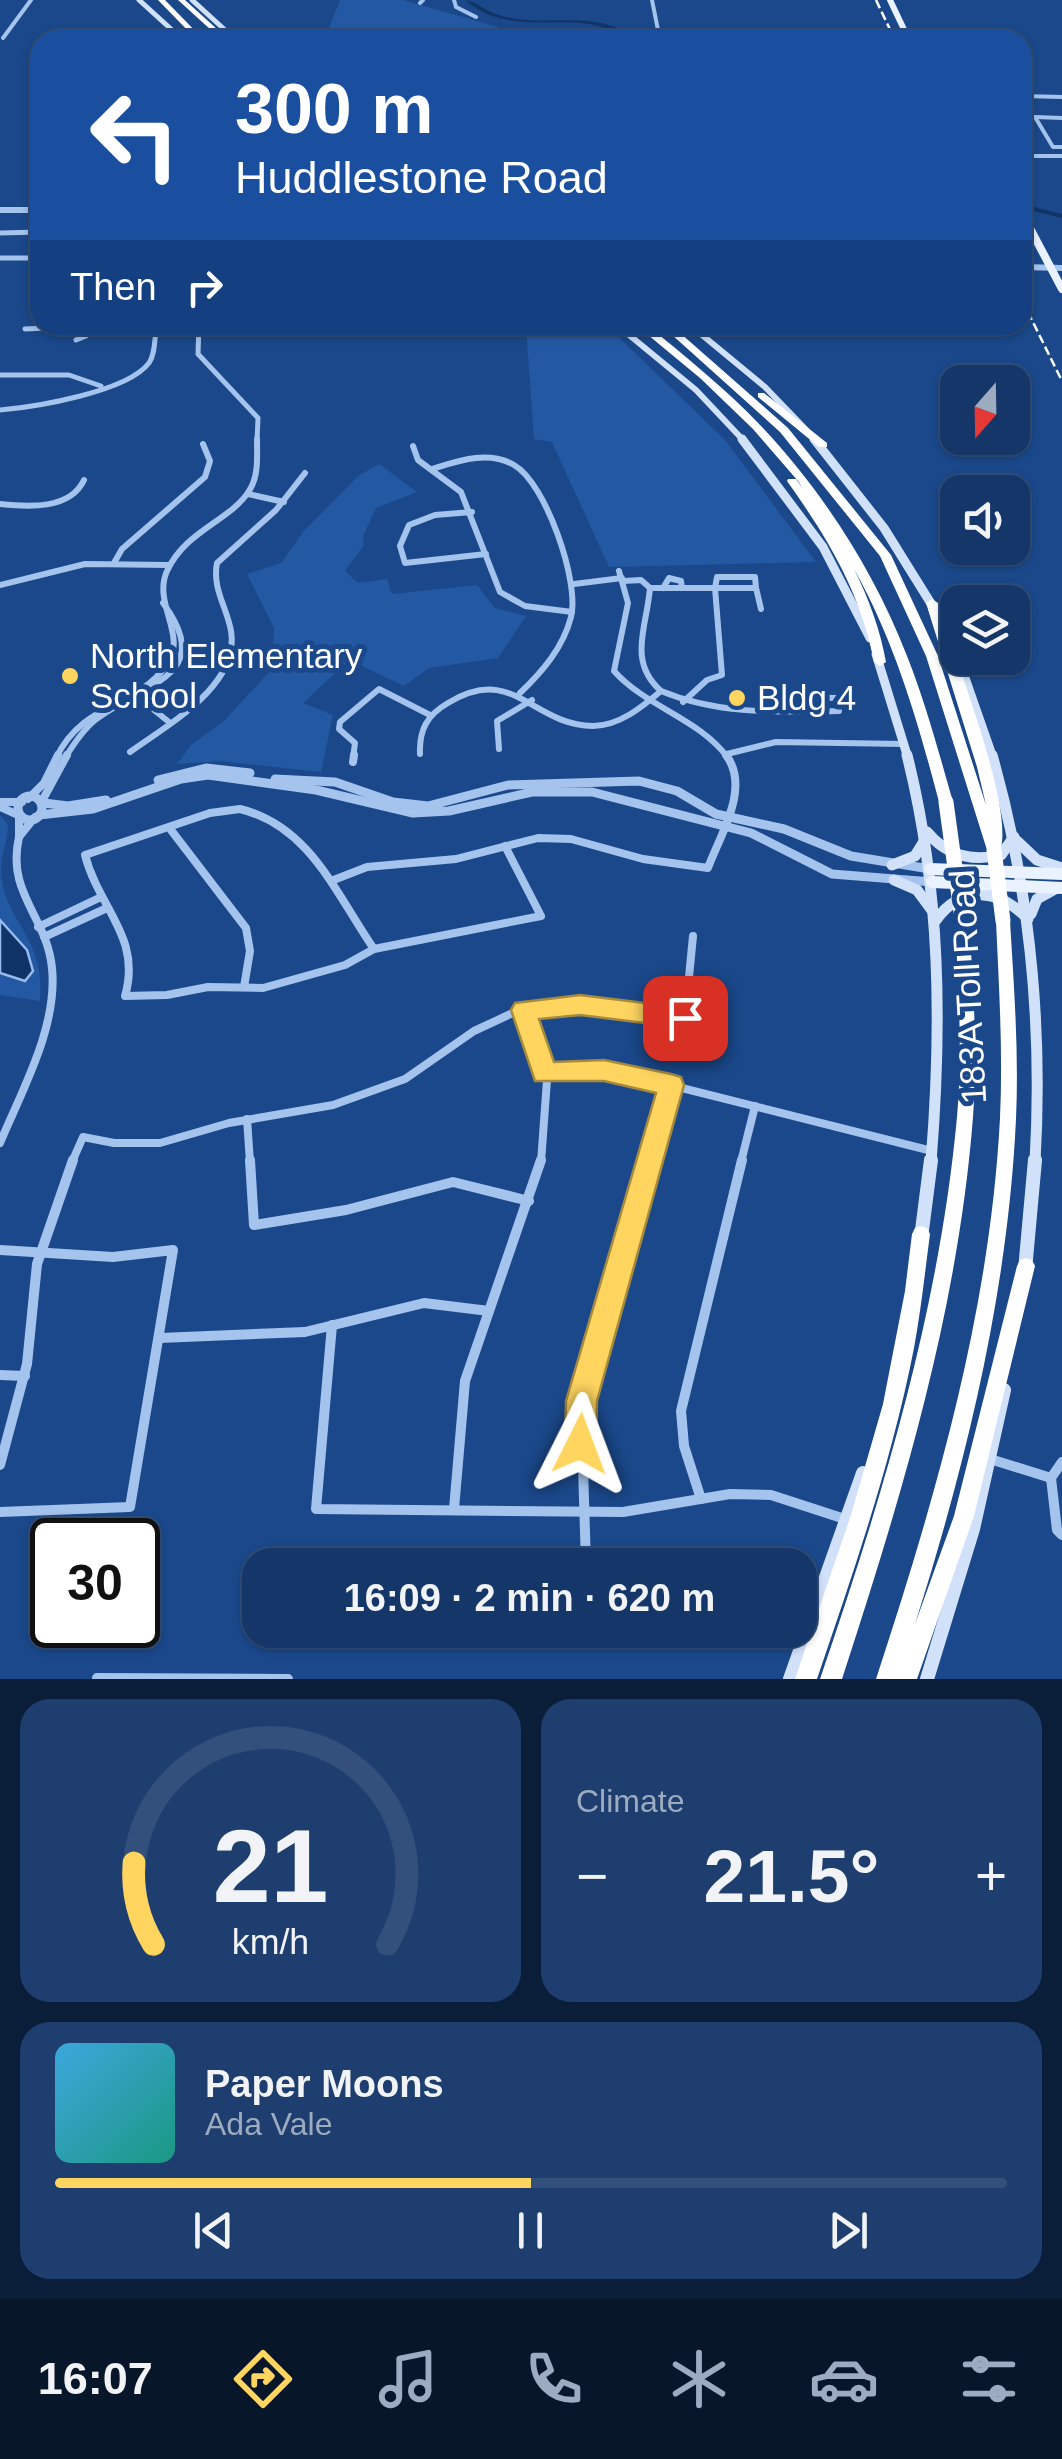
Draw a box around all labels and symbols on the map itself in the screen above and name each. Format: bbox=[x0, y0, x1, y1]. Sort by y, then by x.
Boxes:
north arrow bbox=[940, 365, 1030, 455]
place label: North Elementary School bbox=[90, 636, 363, 715]
marker: North Elementary School bbox=[59, 665, 81, 687]
place label: Bldg 4 bbox=[757, 678, 856, 717]
marker: Bldg 4 bbox=[726, 687, 748, 709]
street label: 183A Toll Road bbox=[942, 869, 993, 1105]
pin bbox=[643, 976, 728, 1061]
position arrow bbox=[528, 1392, 632, 1496]
speed limit sign: 30 bbox=[30, 1518, 160, 1648]

